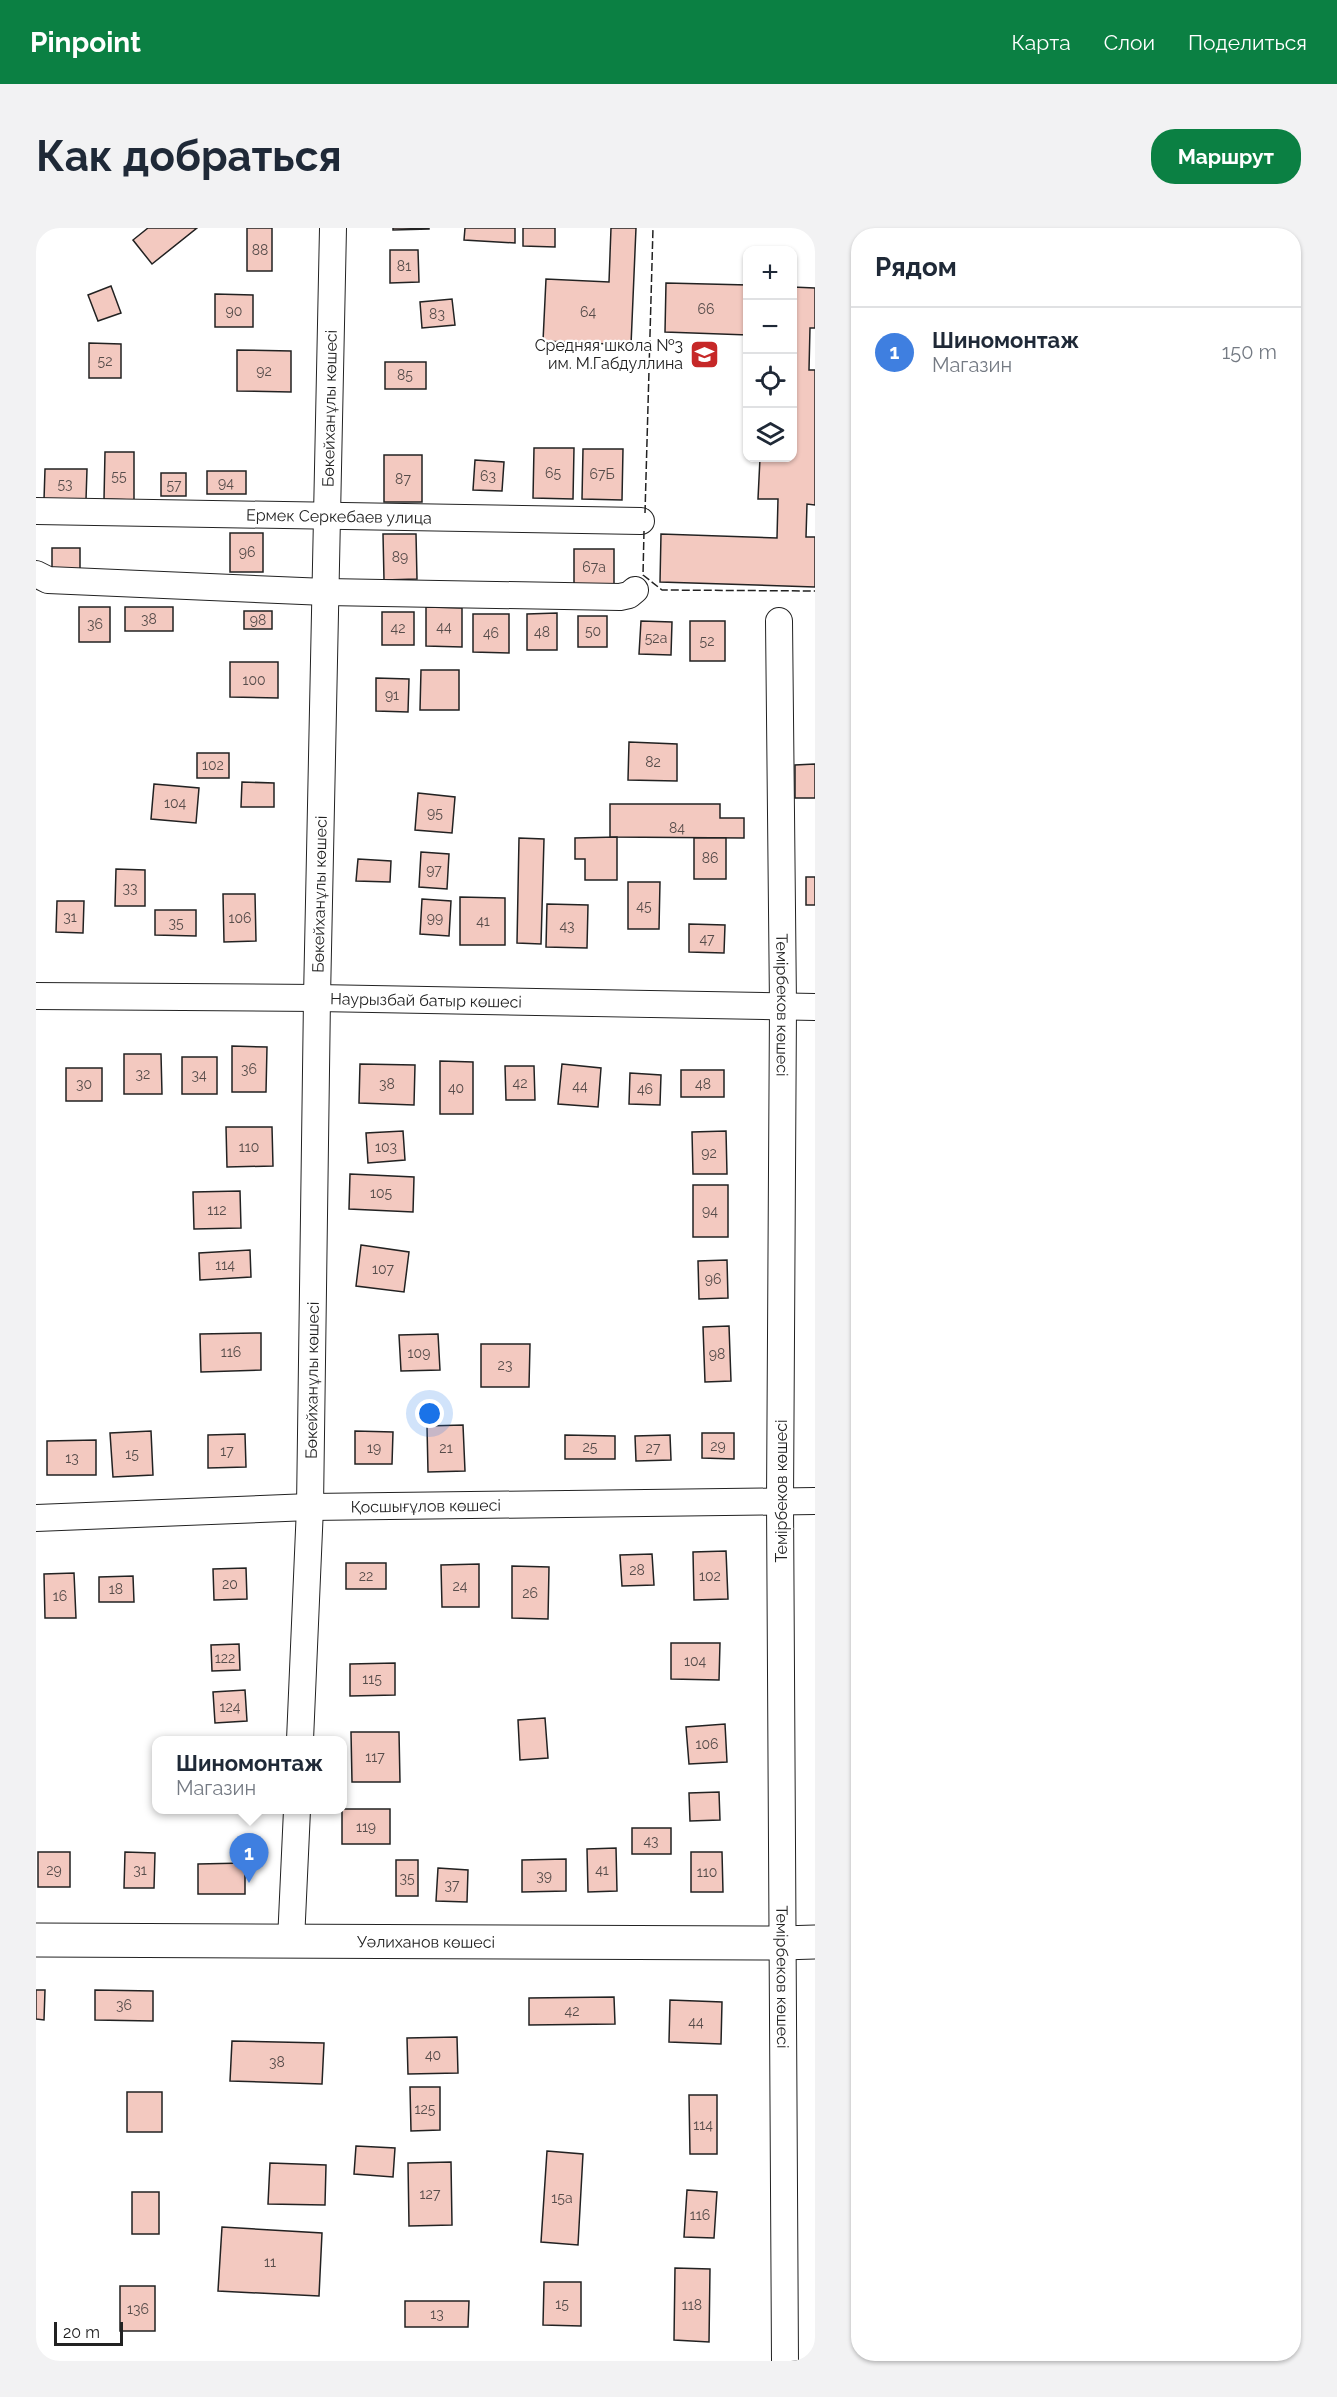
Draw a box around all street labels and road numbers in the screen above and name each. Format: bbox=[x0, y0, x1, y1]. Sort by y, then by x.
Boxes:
street label: Бөкейханұлы көшесі bbox=[319, 330, 341, 487]
street label: Ермек Серкебаев улица bbox=[246, 505, 432, 528]
street label: Бөкейханұлы көшесі bbox=[309, 815, 331, 973]
street label: Темірбеков көшесі bbox=[772, 933, 792, 1077]
street label: Наурызбай батыр көшесі bbox=[330, 989, 522, 1012]
street label: Бөкейханұлы көшесі bbox=[302, 1301, 323, 1459]
street label: Темірбеков көшесі bbox=[772, 1420, 791, 1562]
street label: Қосшығұлов көшесі bbox=[350, 1496, 501, 1517]
street label: Темірбеков көшесі bbox=[772, 1905, 792, 2049]
street label: Уәлиханов көшесі bbox=[357, 1932, 495, 1952]

